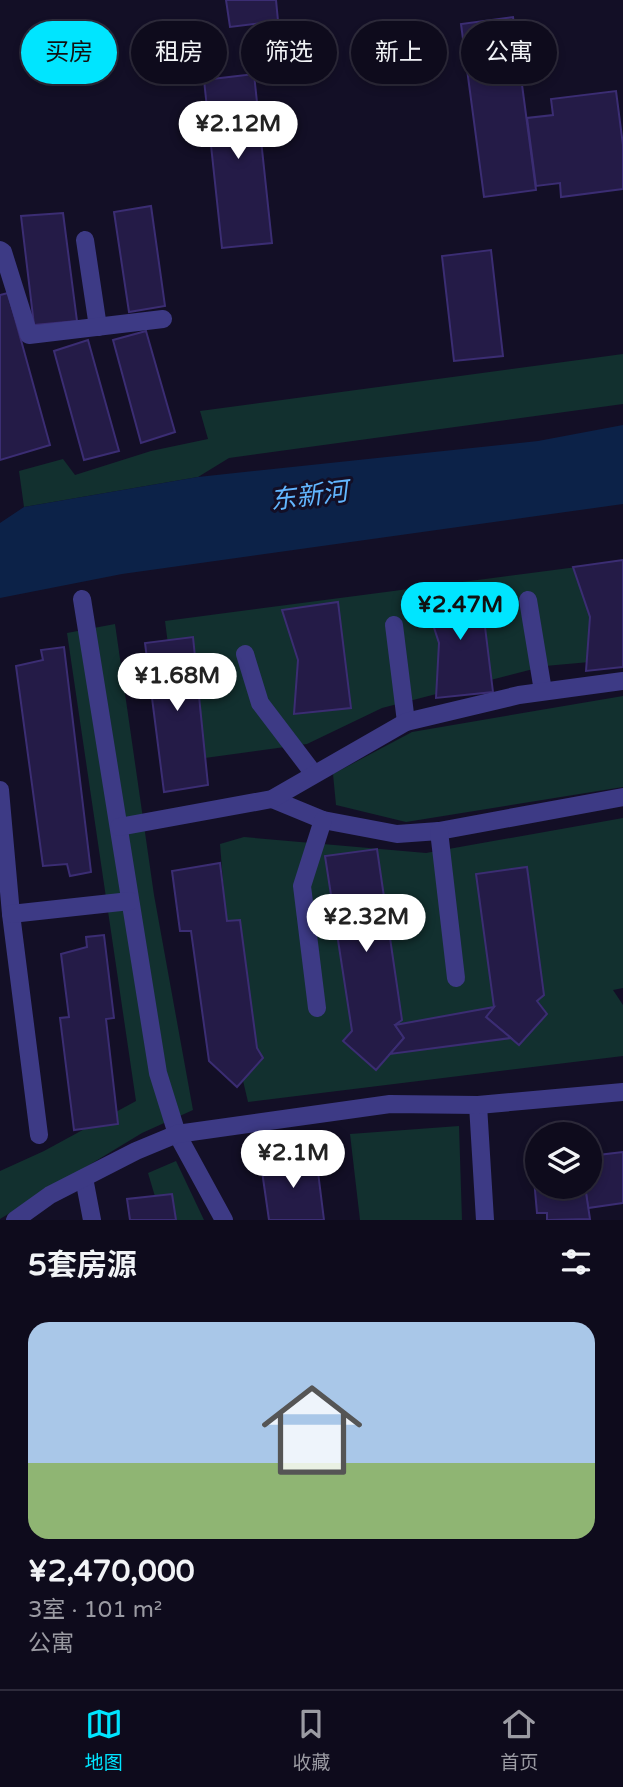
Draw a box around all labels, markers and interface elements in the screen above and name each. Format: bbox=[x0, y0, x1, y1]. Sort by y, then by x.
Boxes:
chip: 买房 bbox=[21, 21, 117, 84]
chip: 租房 bbox=[131, 21, 227, 84]
chip: 筛选 bbox=[241, 21, 337, 84]
chip: 新上 bbox=[351, 21, 447, 84]
chip: 公寓 bbox=[461, 21, 557, 84]
pin: ¥2.12M bbox=[181, 102, 295, 161]
text: ¥2.12M bbox=[195, 110, 281, 138]
water label: 东新河 bbox=[268, 475, 355, 516]
pin: ¥2.47M bbox=[403, 582, 517, 642]
text: ¥2.47M bbox=[417, 591, 503, 619]
pin: ¥1.68M bbox=[120, 654, 234, 713]
text: ¥1.68M bbox=[134, 662, 220, 690]
pin: ¥2.32M bbox=[309, 894, 423, 954]
text: ¥2.32M bbox=[323, 903, 409, 931]
map controls bbox=[525, 1122, 602, 1199]
button: layers bbox=[525, 1122, 602, 1199]
pin: ¥2.1M bbox=[244, 1130, 342, 1190]
text: ¥2.1M bbox=[257, 1139, 329, 1167]
icon: filters bbox=[557, 1243, 595, 1281]
text: 5套房源 bbox=[28, 1247, 137, 1284]
icon: home bbox=[249, 1367, 375, 1493]
text: ¥2,470,000 bbox=[28, 1553, 195, 1590]
text: 3室 · 101 m² bbox=[28, 1596, 162, 1624]
text: 公寓 bbox=[28, 1630, 74, 1658]
tab: 地图 bbox=[85, 1705, 123, 1774]
tab: 收藏 bbox=[292, 1705, 330, 1774]
tab: 首页 bbox=[500, 1705, 538, 1774]

